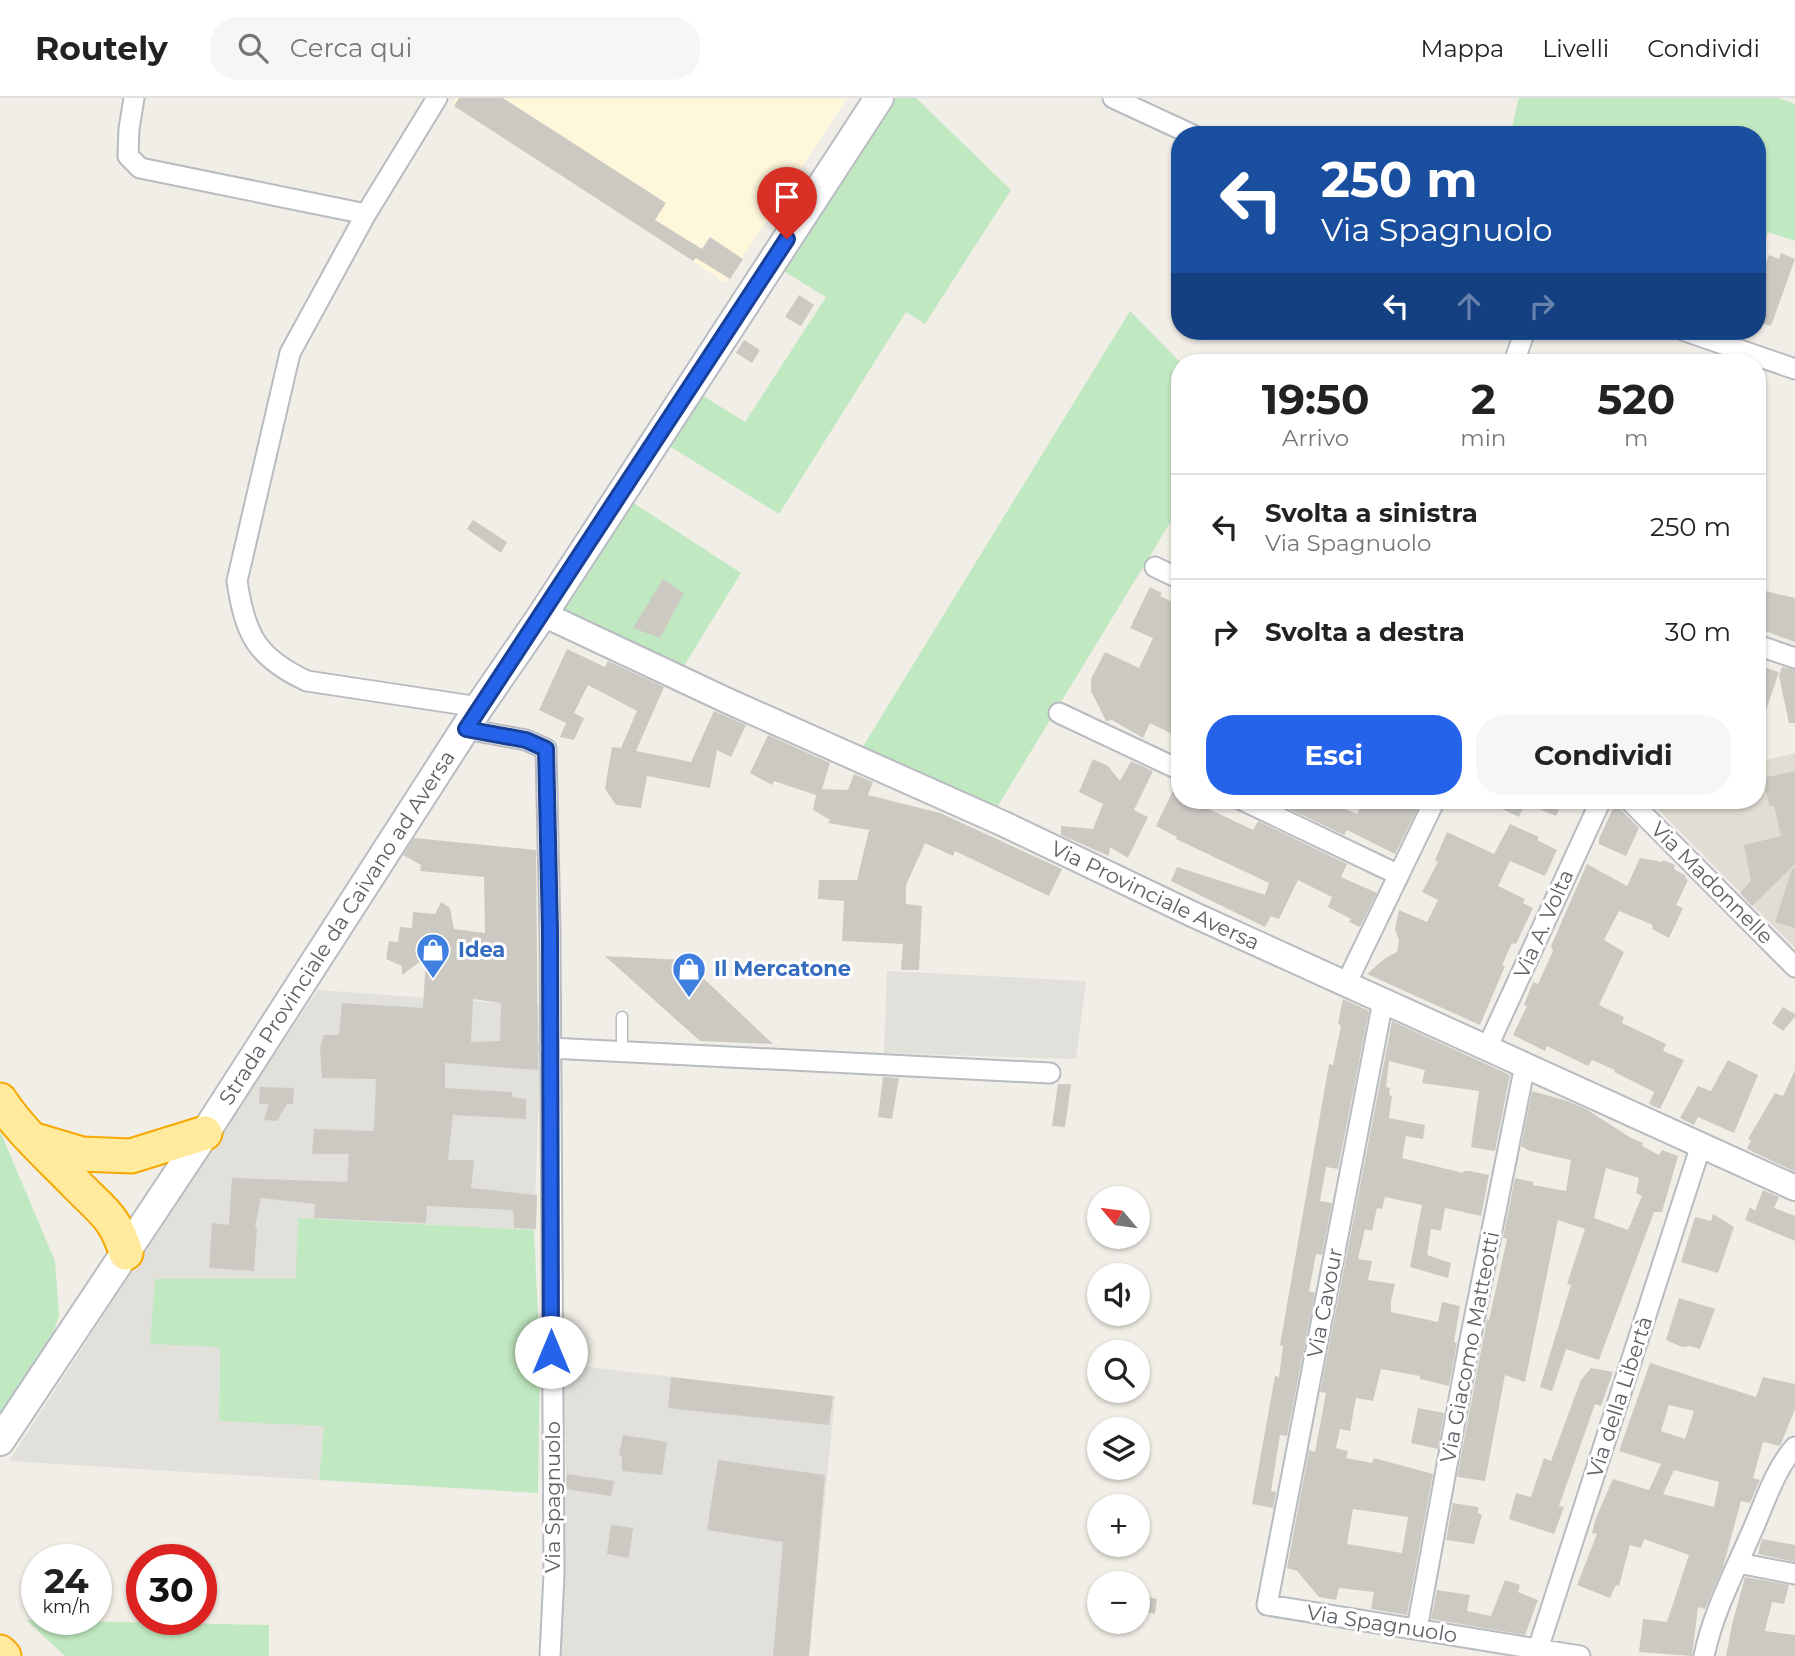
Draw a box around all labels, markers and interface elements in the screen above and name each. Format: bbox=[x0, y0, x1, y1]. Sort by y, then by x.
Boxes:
search box bbox=[210, 17, 700, 80]
text: Routely bbox=[35, 28, 168, 68]
icon: search bbox=[234, 29, 272, 67]
text: Cerca qui bbox=[290, 32, 412, 64]
text: Mappa bbox=[1421, 34, 1504, 63]
text: Livelli bbox=[1542, 34, 1609, 63]
text: Condividi bbox=[1647, 34, 1760, 63]
text: 250 m bbox=[1321, 150, 1478, 209]
icon: left bbox=[1206, 154, 1297, 245]
pin bbox=[757, 167, 817, 239]
icon: arrive bbox=[768, 178, 806, 216]
text: Via Spagnuolo bbox=[1321, 210, 1553, 249]
icon: left bbox=[1377, 287, 1415, 325]
icon: ahead bbox=[1450, 287, 1488, 325]
icon: right bbox=[1523, 287, 1561, 325]
text: 19:50 bbox=[1262, 373, 1369, 425]
text: 2 bbox=[1471, 373, 1496, 425]
text: 520 bbox=[1597, 373, 1675, 425]
text: Arrivo bbox=[1282, 424, 1349, 452]
text: min bbox=[1460, 424, 1506, 452]
text: m bbox=[1624, 424, 1648, 452]
text: Svolta a sinistra bbox=[1265, 497, 1478, 529]
icon: left bbox=[1206, 508, 1244, 546]
text: 250 m bbox=[1650, 511, 1731, 543]
text: Via Spagnuolo bbox=[1265, 529, 1431, 557]
icon: right bbox=[1206, 613, 1244, 651]
text: Svolta a destra bbox=[1265, 616, 1465, 648]
text: 30 m bbox=[1665, 616, 1731, 648]
button: Esci bbox=[1206, 715, 1462, 795]
button: Condividi bbox=[1476, 715, 1731, 795]
street label: Strada Provinciale da Caivano ad Aversa bbox=[213, 746, 460, 1109]
street label: Via Madonnelle bbox=[1646, 816, 1779, 949]
street label: Via Provinciale Aversa bbox=[1047, 835, 1264, 955]
street label: Via A. Volta bbox=[1508, 866, 1579, 982]
shop icon: Idea bbox=[414, 931, 452, 980]
place label: Idea bbox=[458, 937, 505, 962]
shop icon: Il Mercatone bbox=[670, 950, 708, 999]
place label: Il Mercatone bbox=[714, 956, 851, 981]
north arrow bbox=[1087, 1186, 1150, 1250]
map controls bbox=[1087, 1186, 1150, 1634]
street label: Via Giacomo Matteotti bbox=[1435, 1229, 1504, 1465]
street label: Via Cavour bbox=[1302, 1246, 1347, 1360]
button: sound bbox=[1087, 1263, 1150, 1326]
street label: Via della Libertà bbox=[1582, 1313, 1657, 1481]
position arrow bbox=[514, 1315, 588, 1389]
button: search bbox=[1087, 1340, 1150, 1403]
button: layers bbox=[1087, 1417, 1150, 1480]
street label: Via Spagnuolo bbox=[540, 1421, 565, 1573]
button: + bbox=[1087, 1494, 1150, 1557]
speed limit sign: 30 bbox=[126, 1544, 217, 1635]
text: 24 bbox=[44, 1559, 89, 1602]
button: − bbox=[1087, 1571, 1150, 1634]
text: km/h bbox=[42, 1596, 91, 1618]
street label: Via Spagnuolo bbox=[1305, 1599, 1459, 1648]

